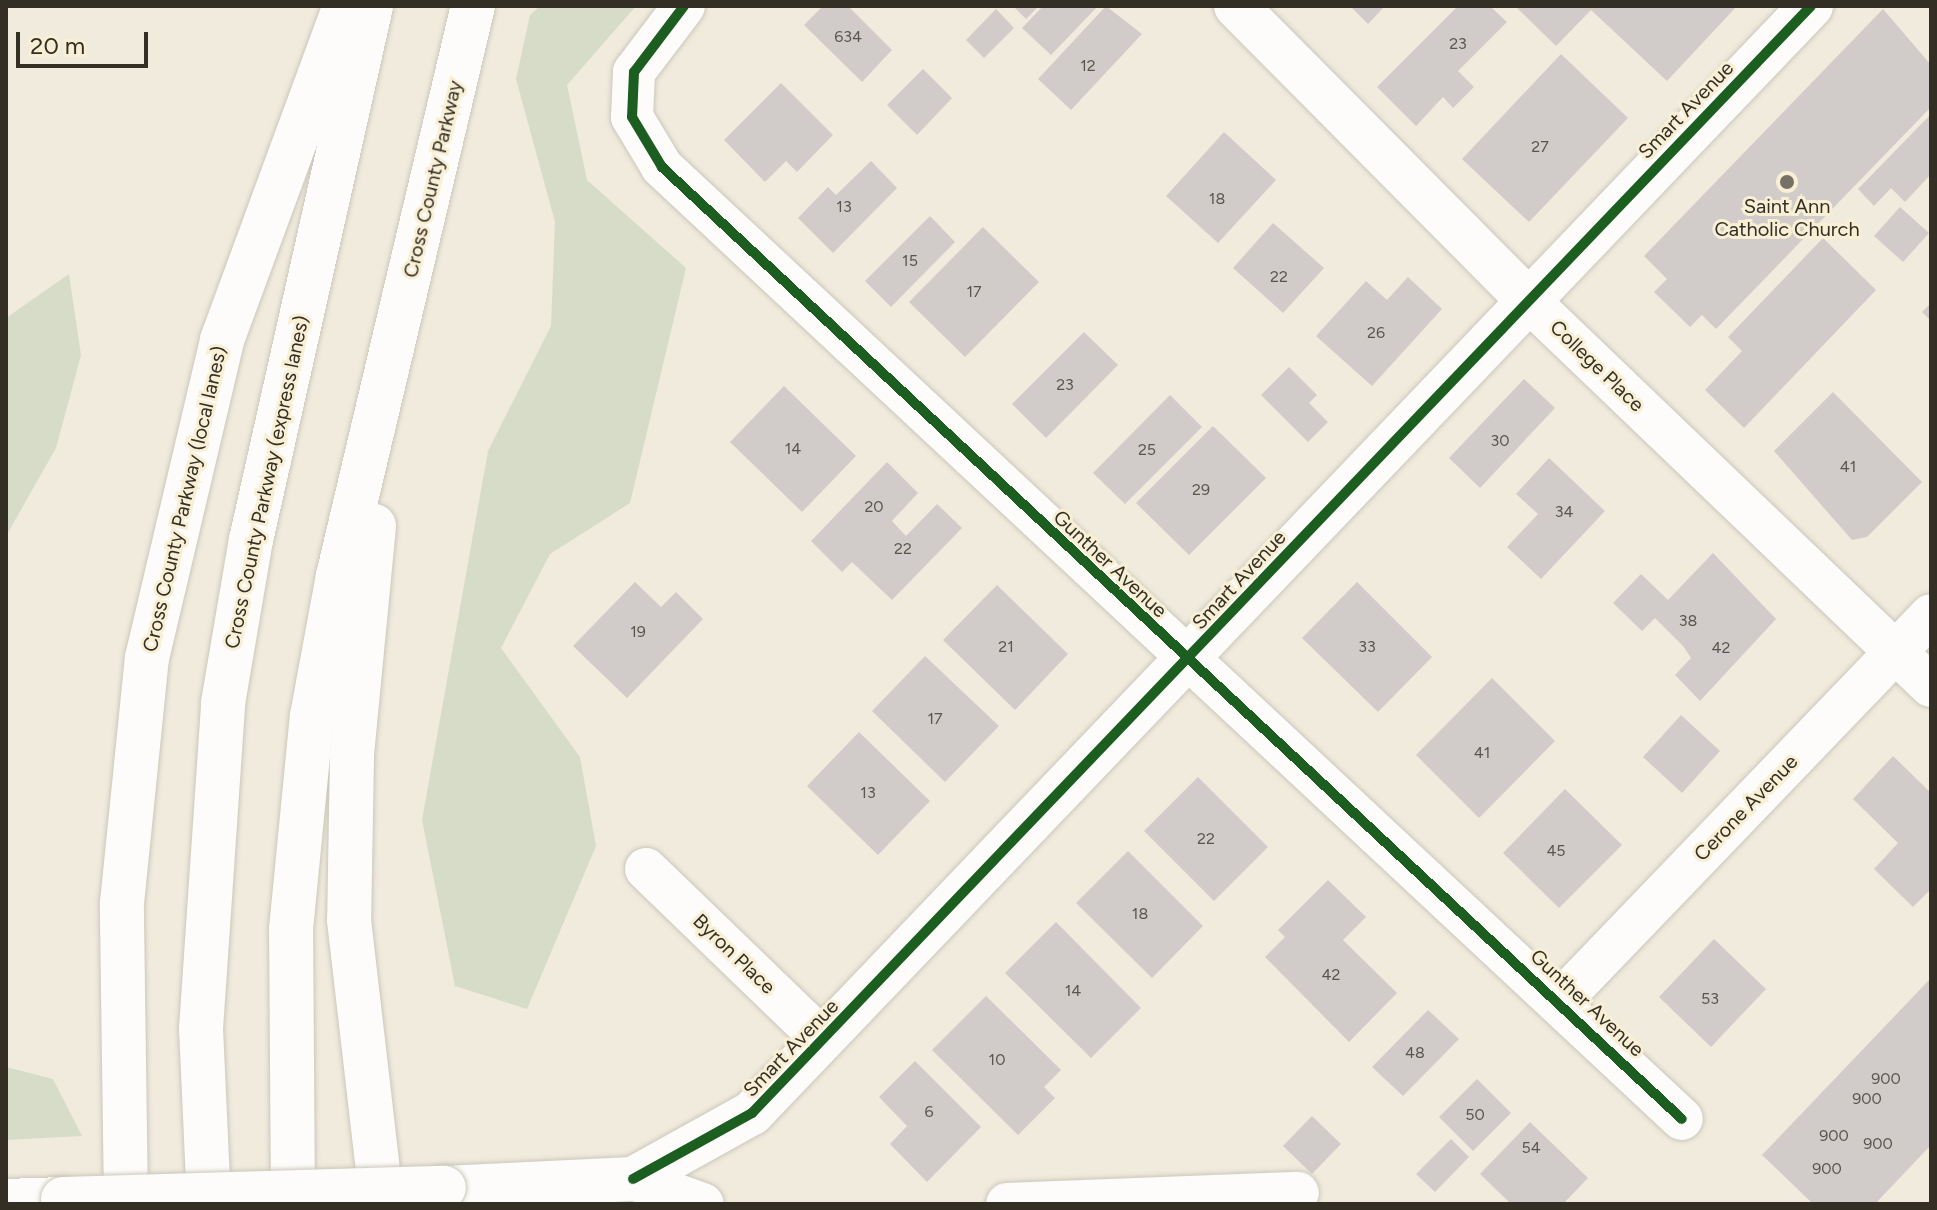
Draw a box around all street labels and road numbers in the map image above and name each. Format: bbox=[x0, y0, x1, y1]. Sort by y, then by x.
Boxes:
street label: Smart Avenue bbox=[1633, 56, 1739, 164]
street label: Cross County Parkway bbox=[399, 78, 467, 280]
street label: Cross County Parkway (express lanes) bbox=[220, 313, 314, 651]
street label: College Place bbox=[1545, 315, 1649, 417]
street label: Cross County Parkway (local lanes) bbox=[138, 344, 232, 654]
street label: Gunther Avenue bbox=[1048, 505, 1172, 623]
street label: Smart Avenue bbox=[1187, 526, 1291, 634]
street label: Cerone Avenue bbox=[1689, 750, 1803, 866]
street label: Byron Place bbox=[688, 909, 780, 999]
street label: Gunther Avenue bbox=[1525, 944, 1649, 1062]
street label: Smart Avenue bbox=[738, 994, 844, 1102]

